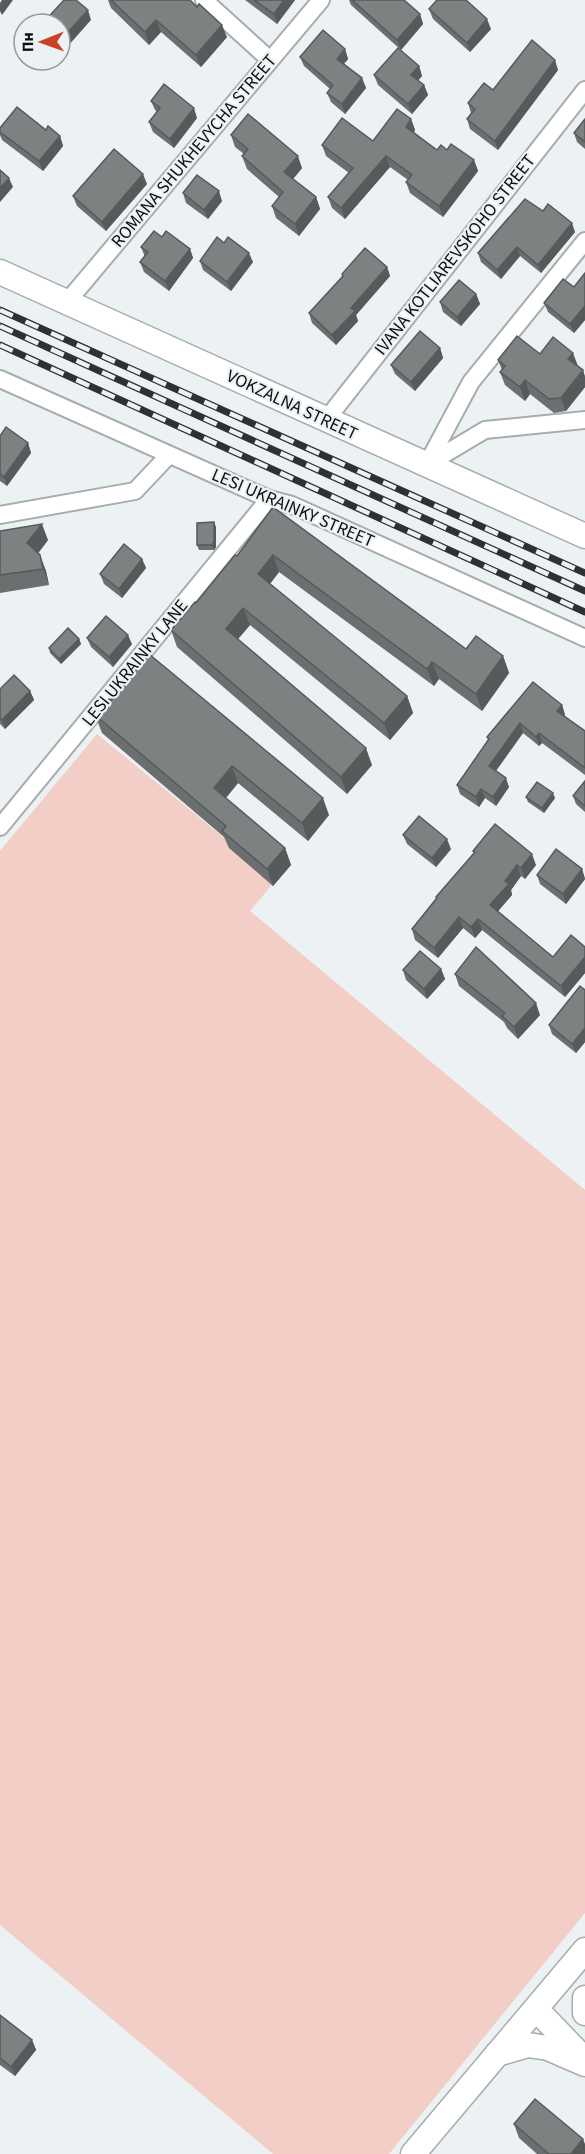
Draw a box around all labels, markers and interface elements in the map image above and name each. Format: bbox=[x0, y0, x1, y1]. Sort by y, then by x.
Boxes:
north arrow bbox=[12, 12, 72, 72]
text: Пн bbox=[17, 32, 39, 52]
street label: ROMANA SHUKHEVYCHA STREET bbox=[106, 49, 283, 253]
street label: IVANA KOTLIAREVSKOHO STREET bbox=[369, 149, 542, 361]
street label: VOKZALNA STREET bbox=[222, 364, 362, 447]
street label: LESI UKRAINKY STREET bbox=[208, 462, 379, 554]
street label: LESI UKRAINKY LANE bbox=[76, 594, 194, 732]

